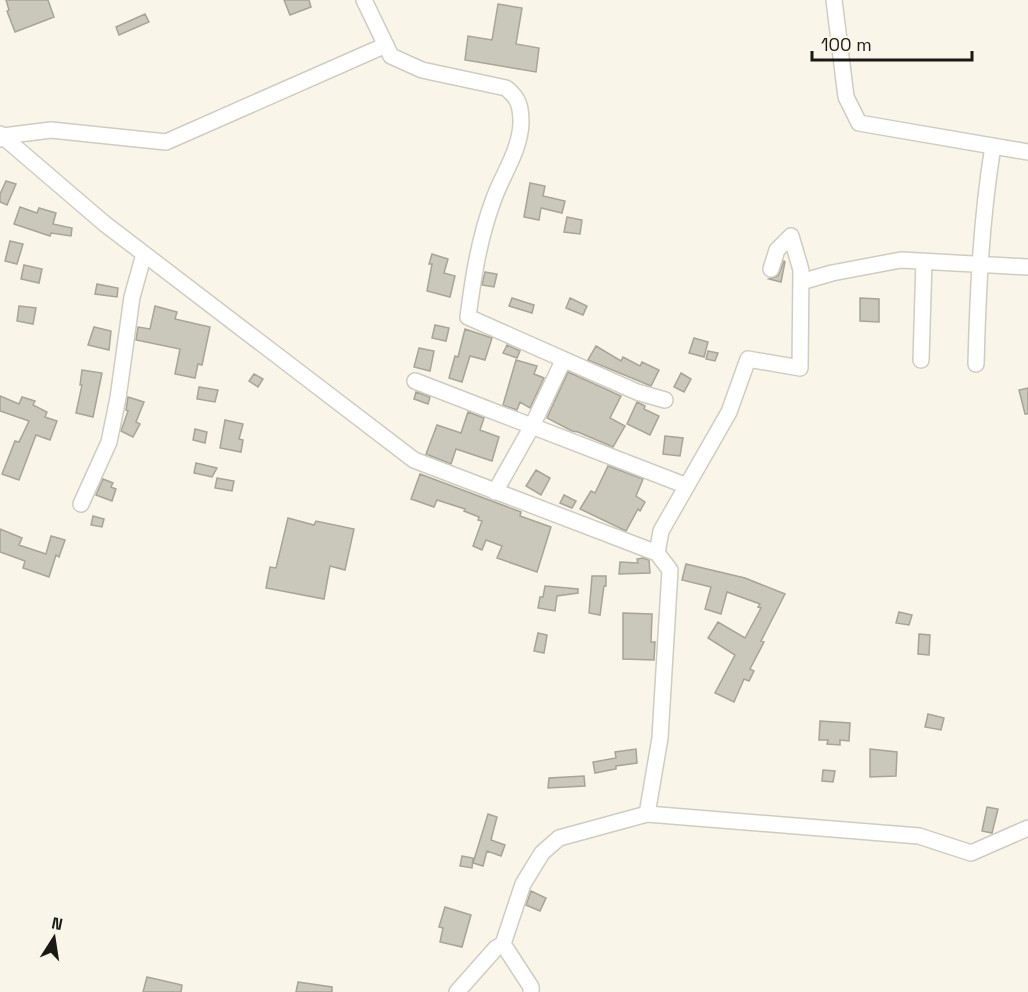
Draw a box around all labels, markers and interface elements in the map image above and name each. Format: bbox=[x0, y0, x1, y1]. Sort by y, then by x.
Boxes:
scale bar bbox=[812, 24, 972, 62]
text: 100 m bbox=[821, 33, 872, 56]
north arrow bbox=[24, 908, 84, 968]
text: N bbox=[50, 912, 64, 935]

